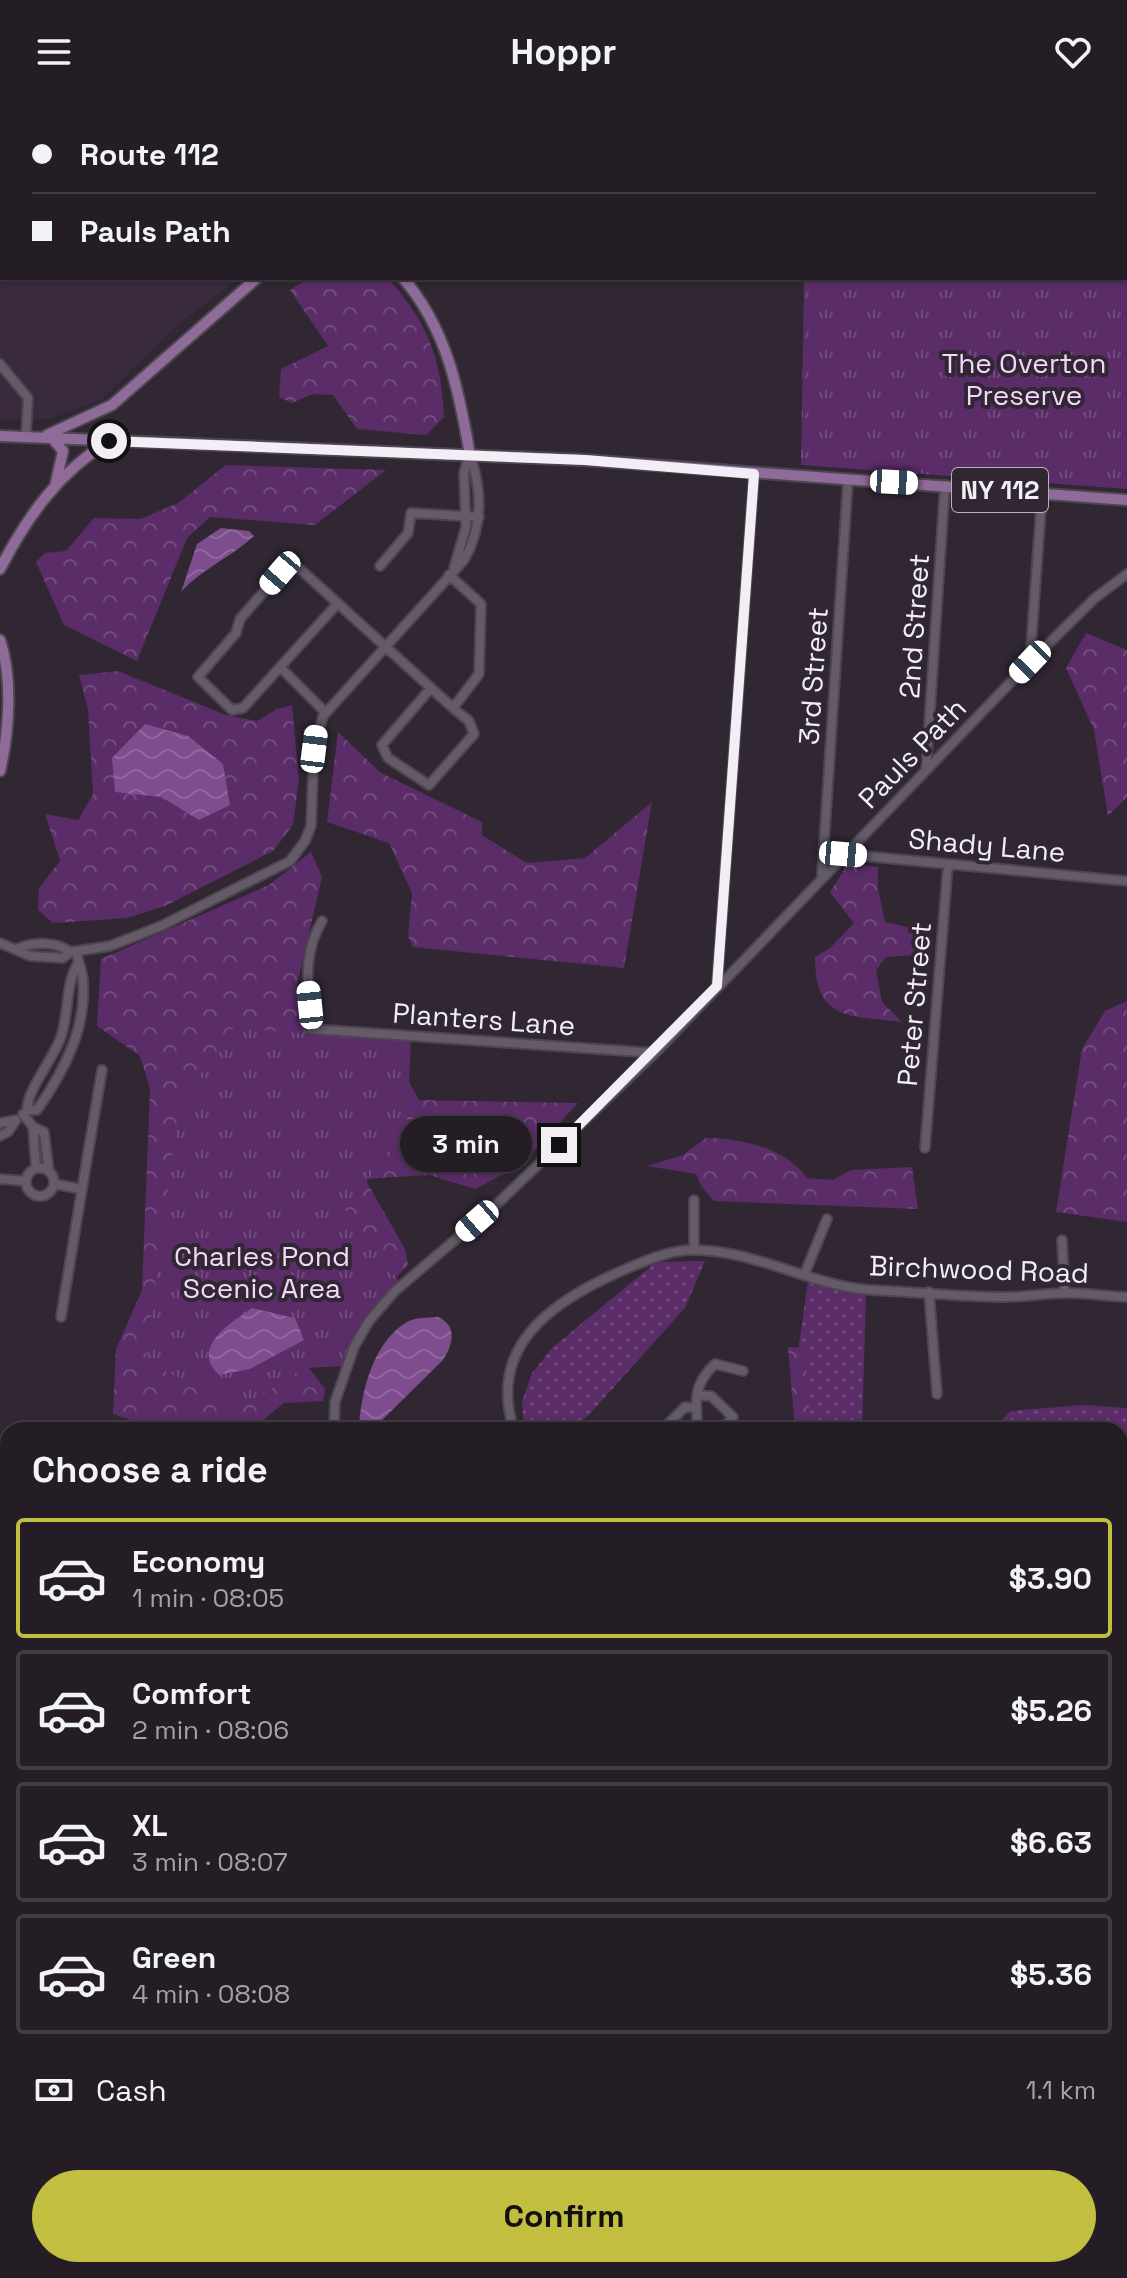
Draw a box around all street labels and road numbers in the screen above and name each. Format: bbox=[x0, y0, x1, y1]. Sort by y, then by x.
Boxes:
road number: NY 112 bbox=[952, 468, 1048, 512]
street label: 2nd Street bbox=[891, 552, 937, 700]
street label: 3rd Street bbox=[790, 606, 836, 746]
street label: Pauls Path bbox=[850, 690, 974, 816]
street label: Shady Lane bbox=[907, 820, 1067, 870]
street label: Peter Street bbox=[889, 920, 939, 1088]
street label: Planters Lane bbox=[392, 995, 576, 1043]
street label: Birchwood Road bbox=[868, 1247, 1090, 1291]

